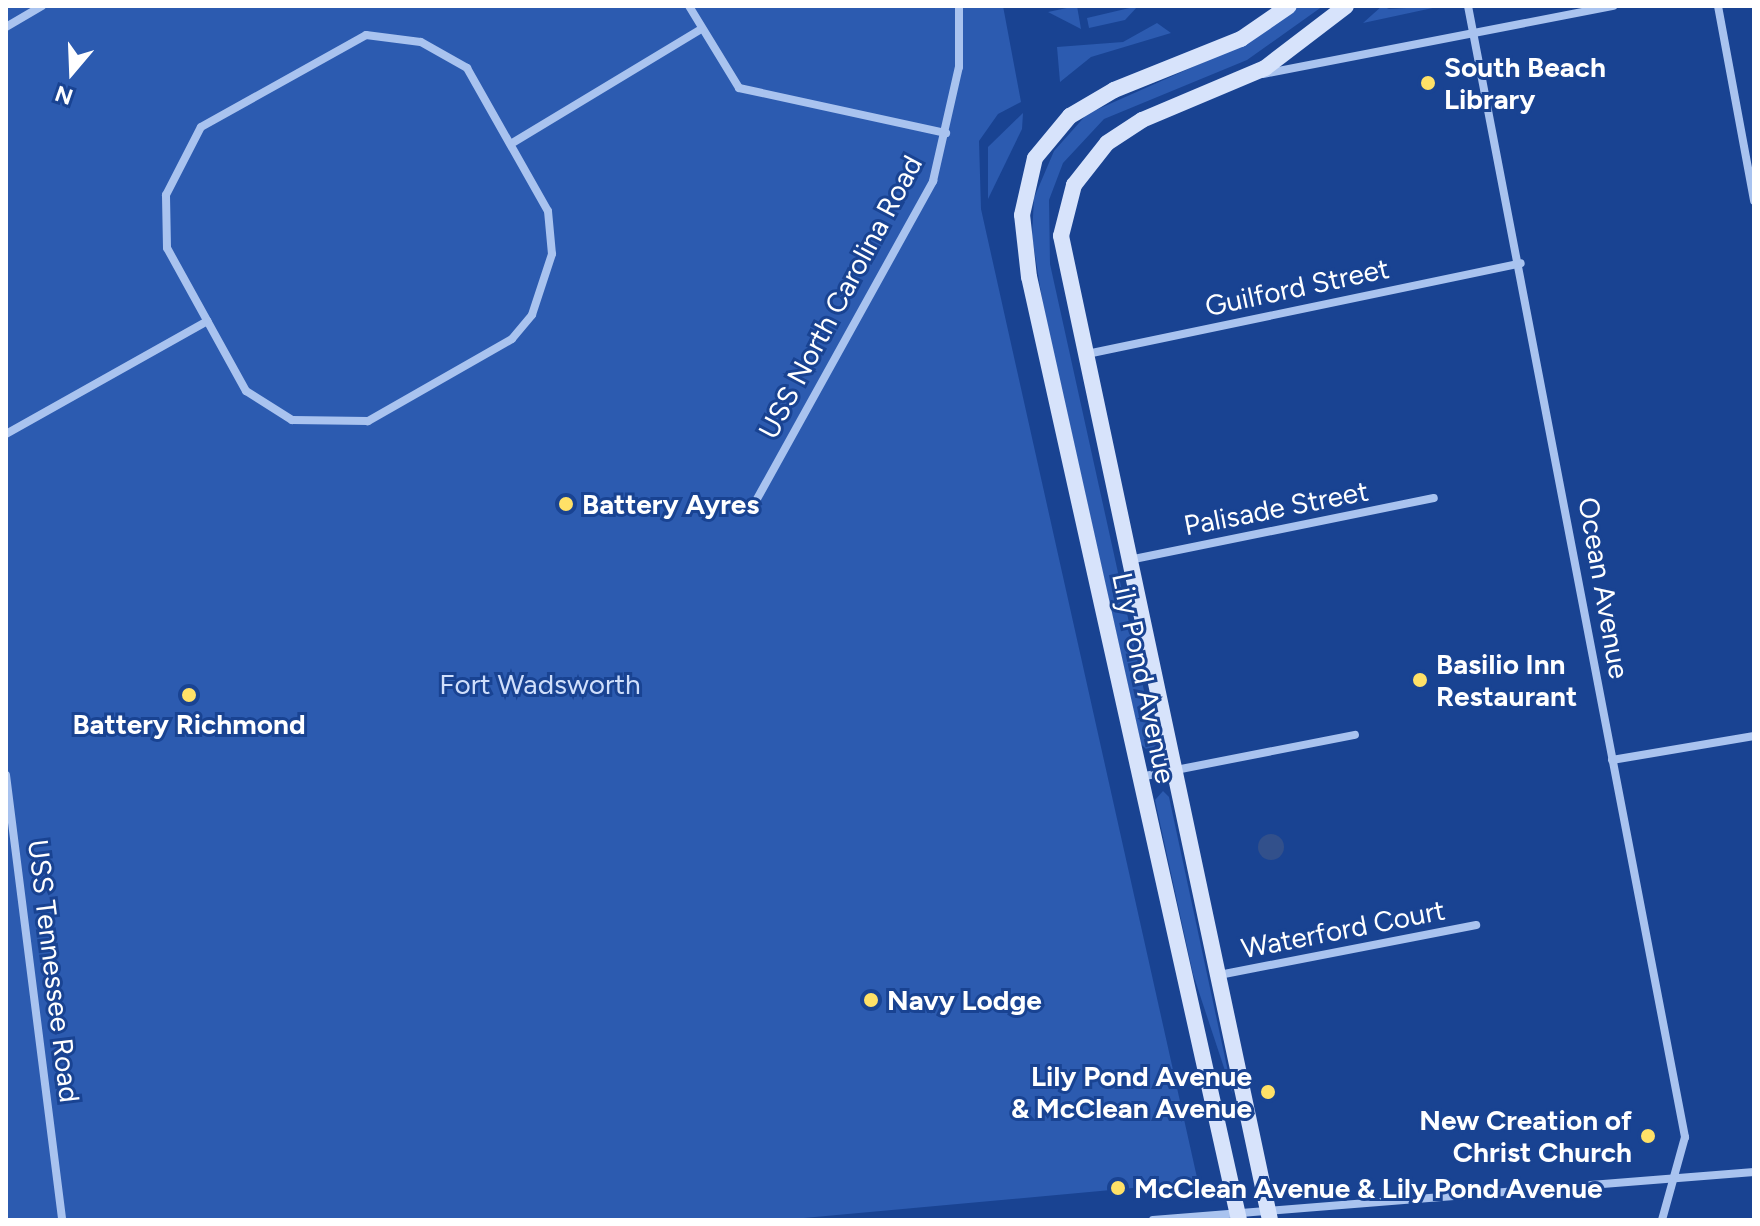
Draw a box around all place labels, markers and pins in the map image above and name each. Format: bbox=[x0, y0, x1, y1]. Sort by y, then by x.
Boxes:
place label: South Beach Library bbox=[1444, 50, 1606, 116]
marker: South Beach Library bbox=[1419, 74, 1437, 92]
place label: Battery Ayres bbox=[582, 487, 759, 521]
marker: Battery Ayres bbox=[557, 495, 575, 513]
place label: Basilio Inn Restaurant bbox=[1436, 647, 1577, 713]
marker: Basilio Inn Restaurant bbox=[1411, 671, 1429, 689]
marker: Battery Richmond bbox=[180, 686, 198, 704]
place label: Battery Richmond bbox=[72, 707, 306, 741]
place label: Navy Lodge bbox=[887, 983, 1042, 1017]
marker: Navy Lodge bbox=[862, 991, 880, 1009]
place label: Lily Pond Avenue & McClean Avenue bbox=[1011, 1059, 1252, 1125]
marker: Lily Pond Avenue & McClean Avenue bbox=[1259, 1083, 1277, 1101]
place label: New Creation of Christ Church bbox=[1419, 1103, 1632, 1169]
marker: New Creation of Christ Church bbox=[1639, 1127, 1657, 1145]
place label: McClean Avenue & Lily Pond Avenue bbox=[1134, 1171, 1603, 1205]
marker: McClean Avenue & Lily Pond Avenue bbox=[1109, 1179, 1127, 1197]

